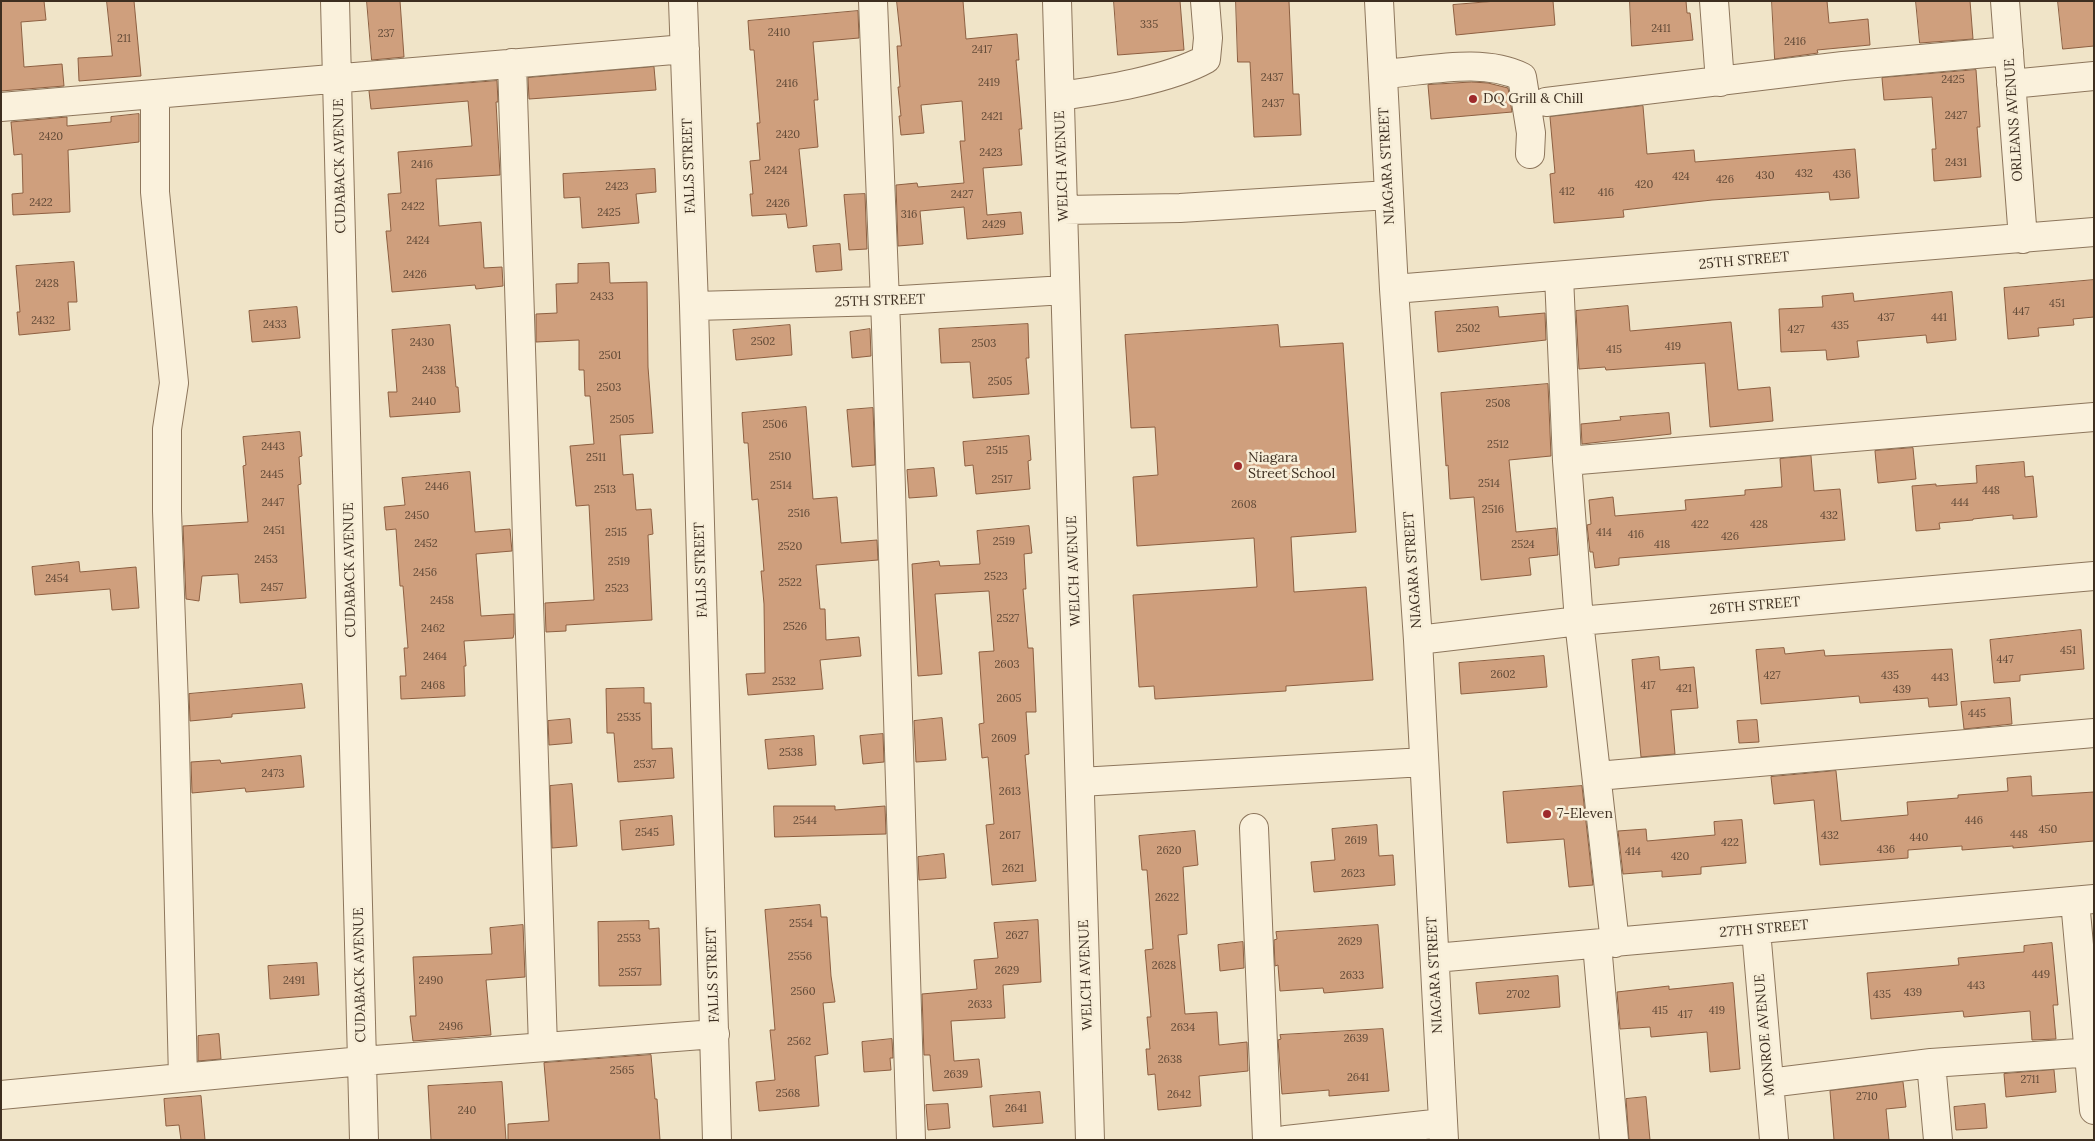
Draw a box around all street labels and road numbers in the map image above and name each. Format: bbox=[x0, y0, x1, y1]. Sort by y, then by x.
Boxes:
street label: ORLEANS AVENUE bbox=[2001, 58, 2027, 182]
street label: CUDABACK AVENUE bbox=[330, 98, 350, 234]
street label: NIAGARA STREET bbox=[1376, 107, 1398, 225]
street label: WELCH AVENUE bbox=[1052, 110, 1072, 222]
street label: FALLS STREET bbox=[679, 118, 699, 214]
street label: 25TH STREET bbox=[1698, 249, 1790, 273]
street label: 25TH STREET bbox=[834, 291, 926, 311]
street label: CUDABACK AVENUE bbox=[340, 502, 360, 638]
street label: NIAGARA STREET bbox=[1401, 511, 1425, 629]
street label: WELCH AVENUE bbox=[1064, 515, 1084, 627]
street label: FALLS STREET bbox=[691, 522, 711, 618]
street label: 26TH STREET bbox=[1709, 594, 1801, 618]
street label: CUDABACK AVENUE bbox=[350, 907, 370, 1043]
street label: NIAGARA STREET bbox=[1424, 916, 1446, 1034]
street label: 27TH STREET bbox=[1719, 917, 1809, 941]
street label: WELCH AVENUE bbox=[1076, 919, 1096, 1031]
street label: FALLS STREET bbox=[703, 927, 723, 1023]
street label: MONROE AVENUE bbox=[1751, 973, 1779, 1097]

